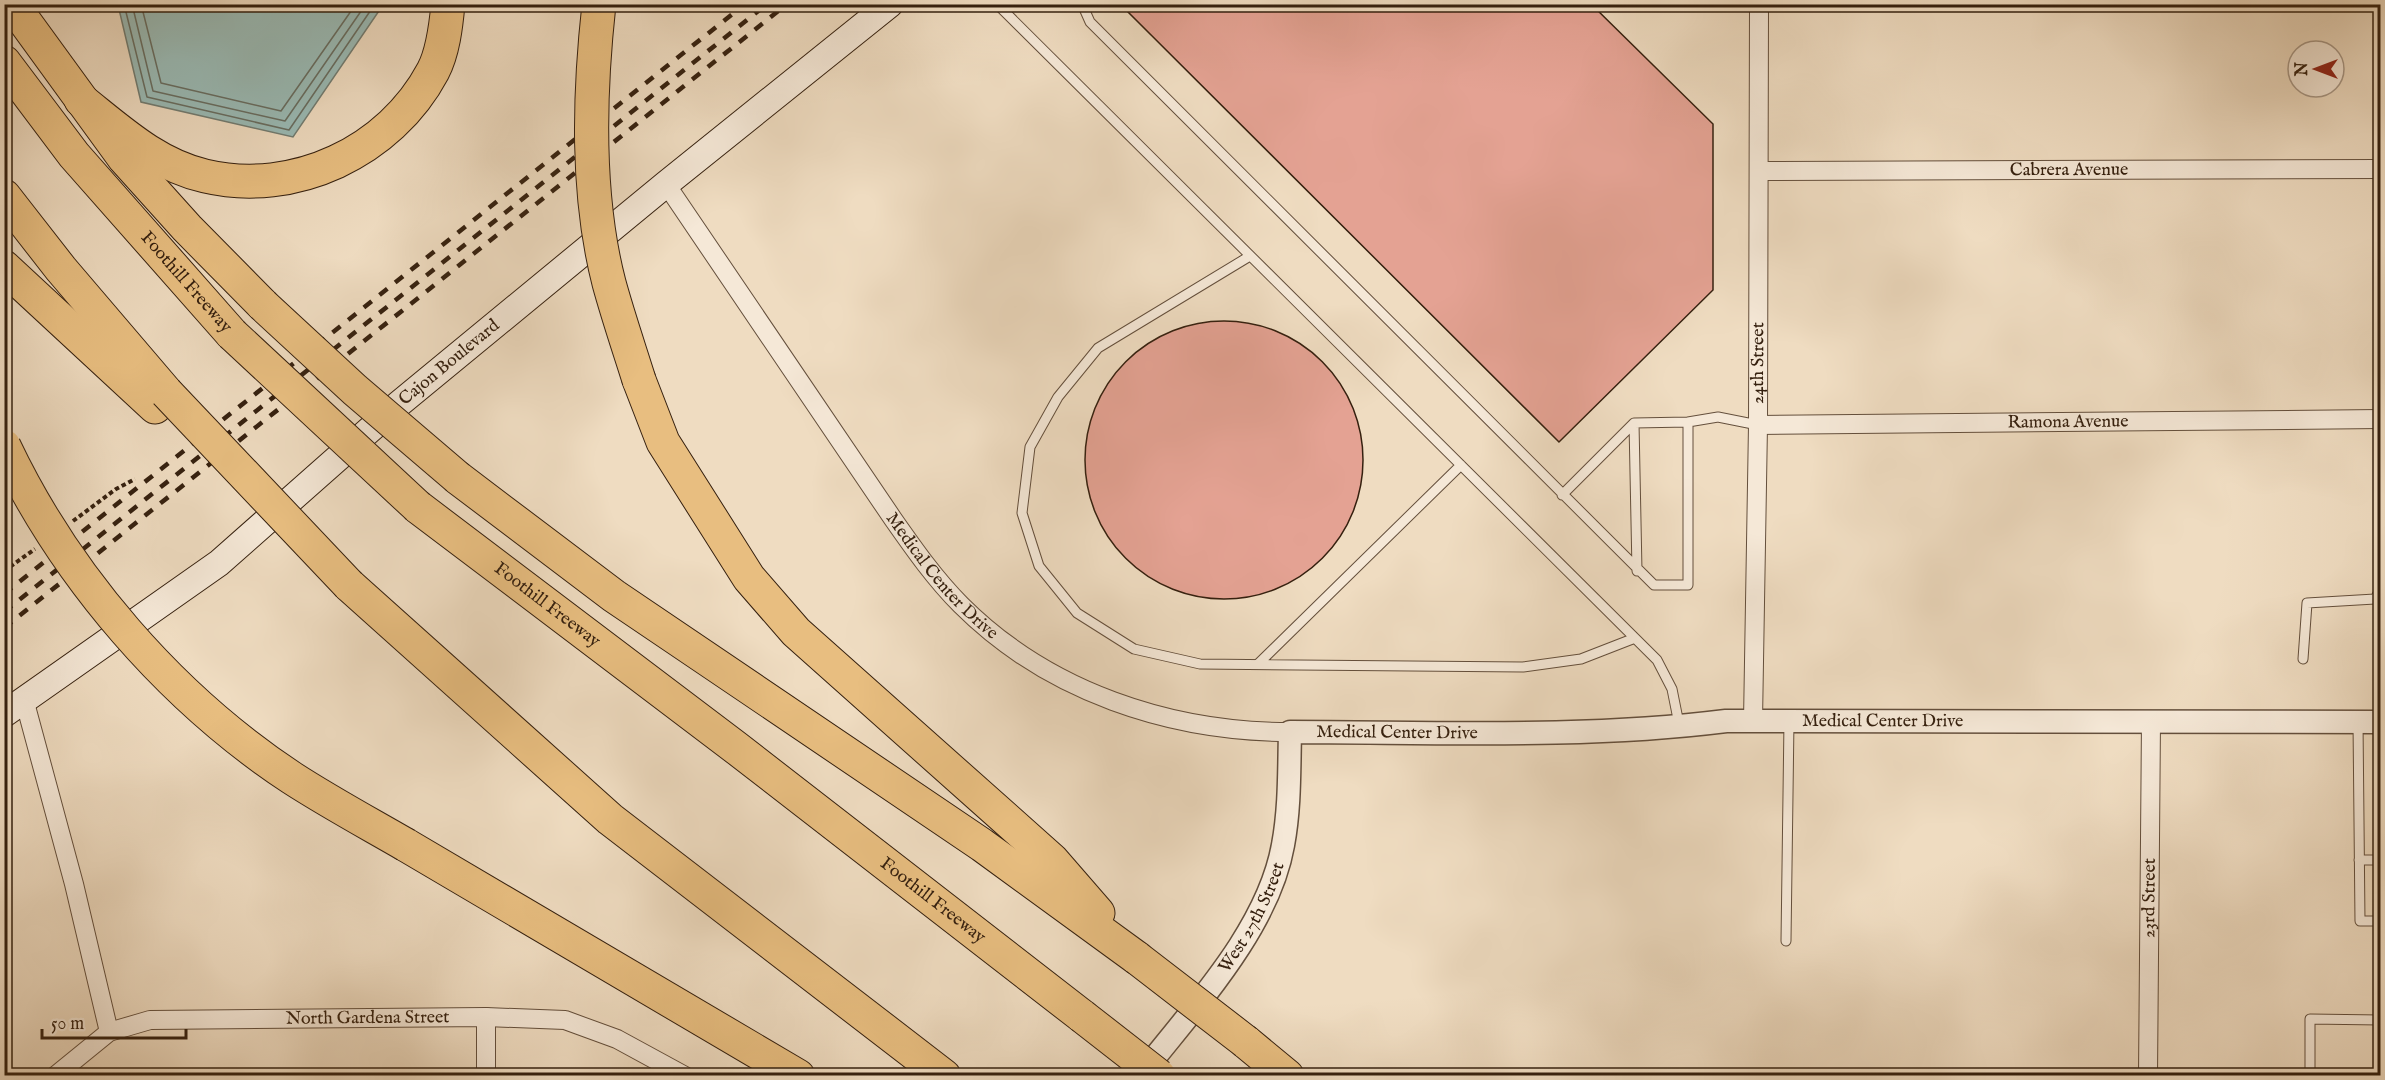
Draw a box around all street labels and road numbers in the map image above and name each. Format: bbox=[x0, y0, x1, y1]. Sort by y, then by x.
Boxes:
street label: Cabrera Avenue bbox=[2010, 158, 2128, 182]
street label: Foothill Freeway bbox=[135, 227, 237, 338]
street label: Cajon Boulevard bbox=[394, 314, 505, 411]
street label: 24th Street bbox=[1747, 322, 1770, 404]
street label: Ramona Avenue bbox=[2007, 410, 2129, 434]
street label: Medical Center Drive bbox=[880, 508, 1003, 645]
street label: Foothill Freeway bbox=[489, 557, 605, 653]
street label: Medical Center Drive bbox=[1802, 710, 1963, 733]
street label: Medical Center Drive bbox=[1316, 721, 1478, 745]
street label: Foothill Freeway bbox=[875, 852, 991, 949]
street label: 23rd Street bbox=[2138, 858, 2161, 938]
street label: West 27th Street bbox=[1213, 860, 1290, 977]
street label: North Gardena Street bbox=[286, 1006, 450, 1030]

